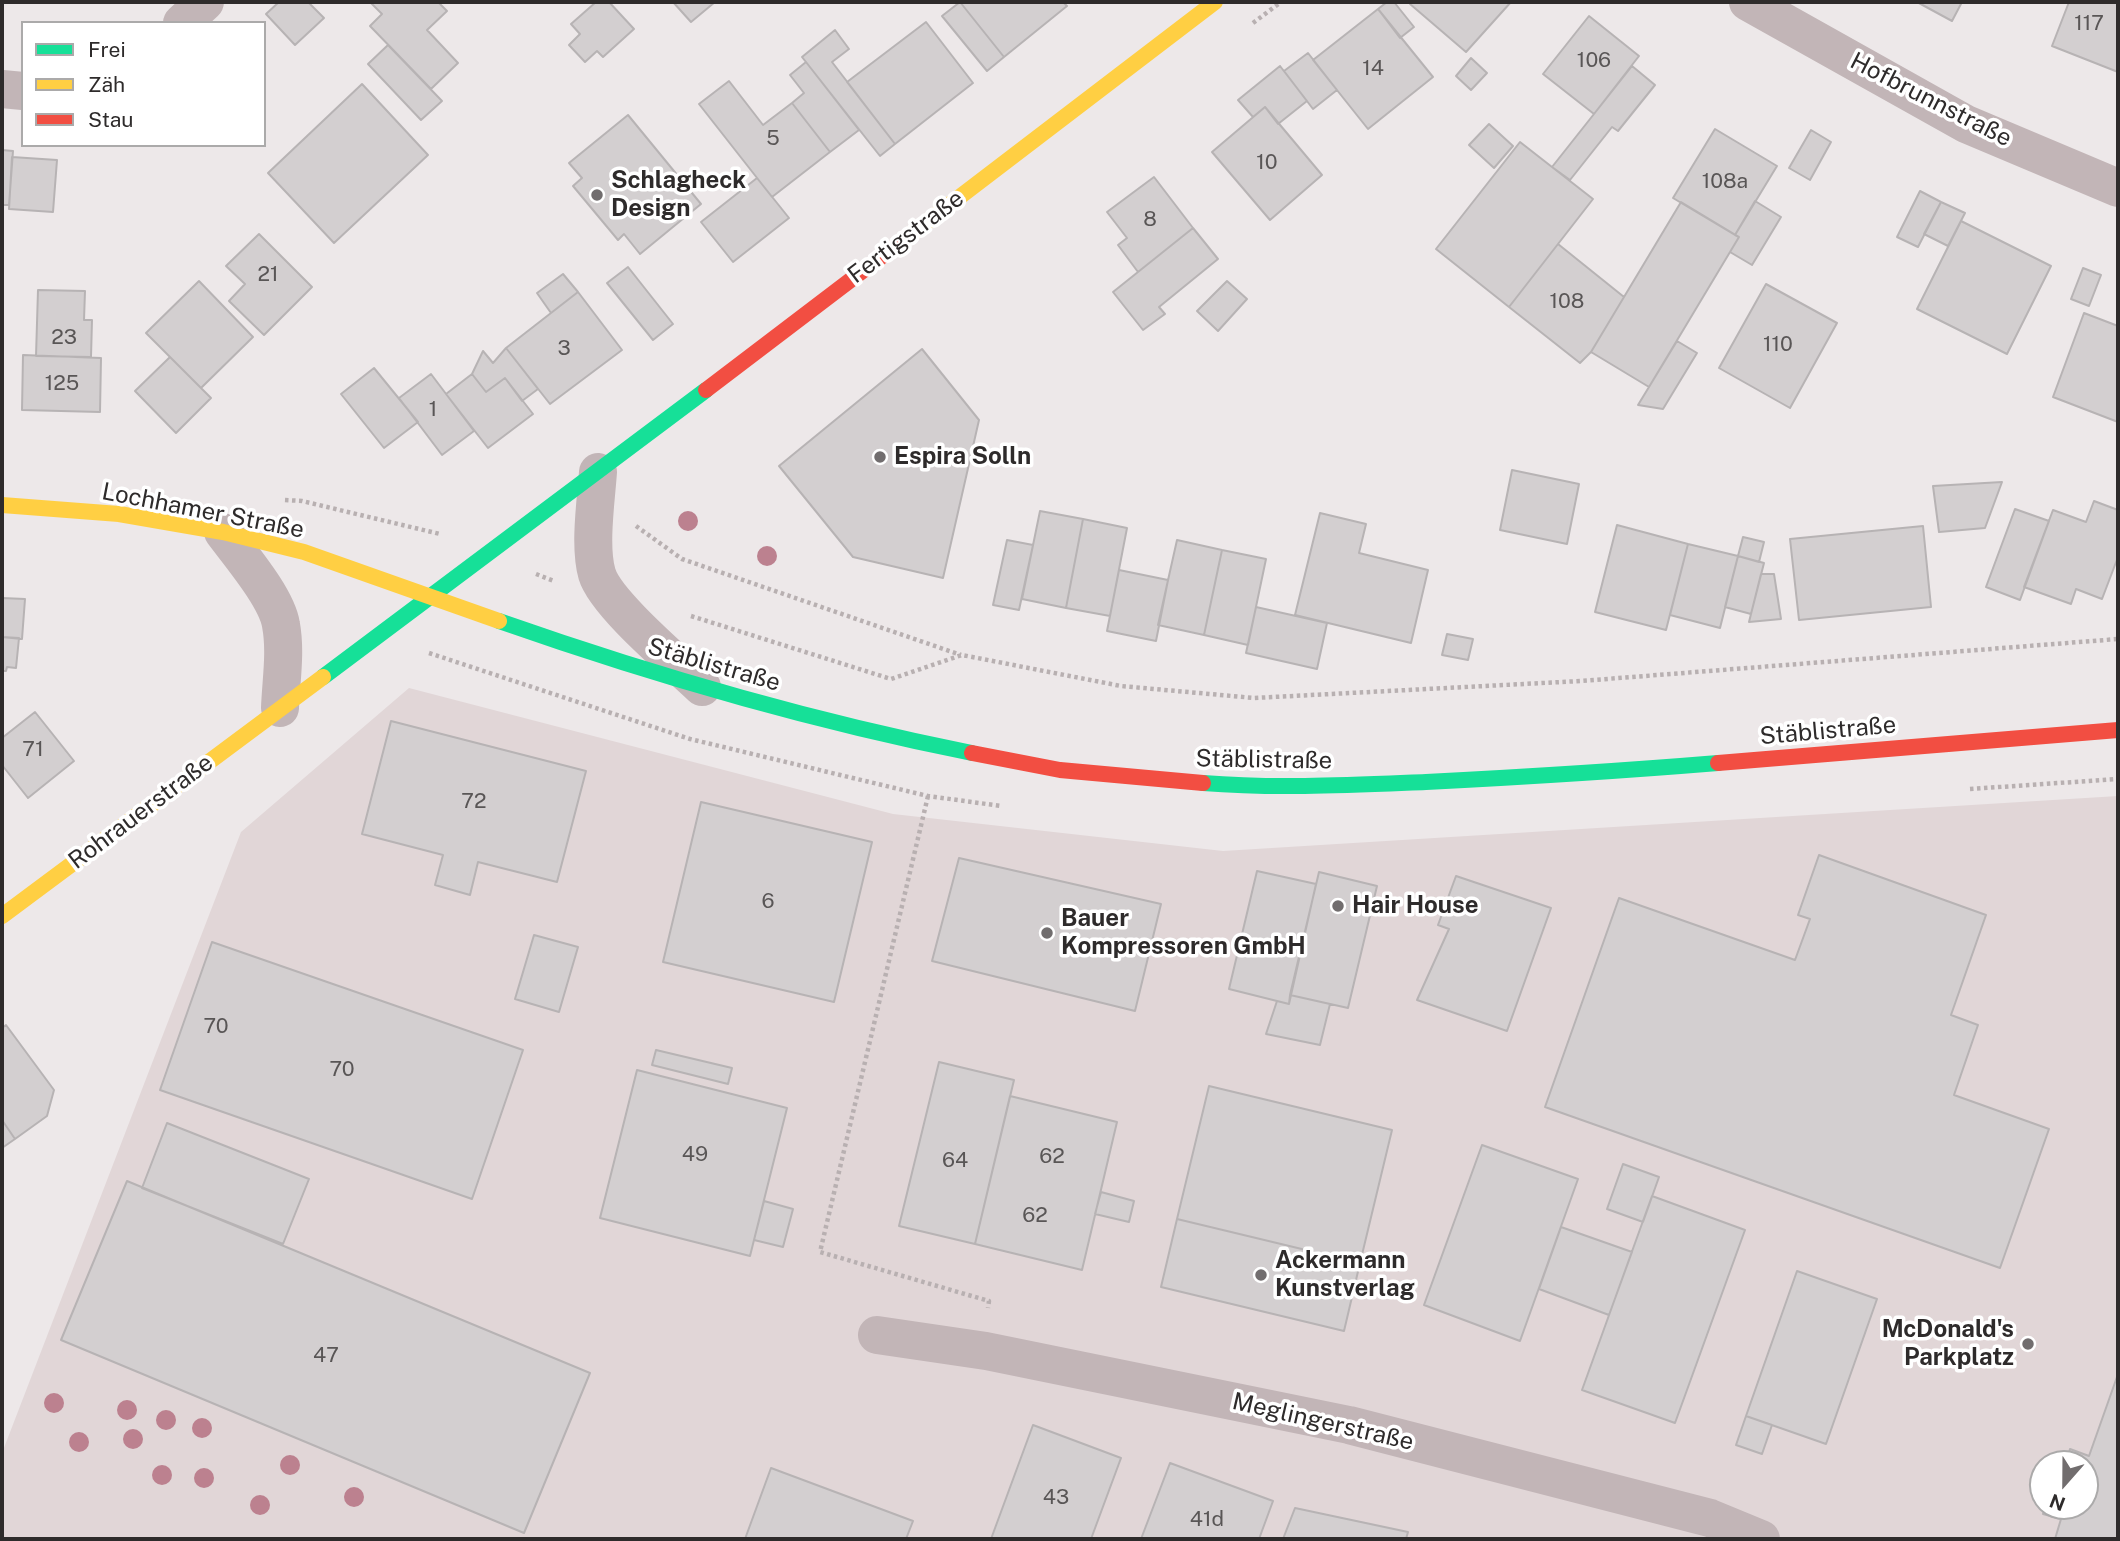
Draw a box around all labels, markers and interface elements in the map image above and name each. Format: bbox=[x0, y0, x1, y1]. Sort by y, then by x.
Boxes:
house number: 117 bbox=[2074, 11, 2104, 37]
legend bbox=[21, 21, 266, 147]
text: Frei bbox=[88, 37, 126, 62]
street label: Hofbrunnstraße bbox=[1845, 47, 2017, 153]
house number: 106 bbox=[1577, 48, 1611, 74]
house number: 14 bbox=[1362, 56, 1384, 82]
text: Zäh bbox=[88, 72, 125, 97]
text: Stau bbox=[88, 107, 134, 132]
house number: 5 bbox=[766, 126, 780, 152]
house number: 10 bbox=[1256, 150, 1278, 176]
place label: Schlagheck Design bbox=[611, 167, 746, 223]
house number: 108a bbox=[1702, 169, 1748, 195]
street label: Fertigstraße bbox=[842, 184, 970, 290]
marker: Schlagheck Design bbox=[589, 187, 605, 203]
house number: 8 bbox=[1143, 207, 1157, 233]
house number: 21 bbox=[257, 262, 279, 288]
house number: 108 bbox=[1550, 289, 1584, 315]
house number: 23 bbox=[51, 325, 77, 351]
house number: 110 bbox=[1763, 332, 1793, 358]
house number: 3 bbox=[557, 336, 571, 362]
house number: 125 bbox=[45, 371, 79, 397]
house number: 1 bbox=[429, 397, 437, 423]
place label: Espira Solln bbox=[894, 443, 1031, 471]
marker: Espira Solln bbox=[872, 449, 888, 465]
street label: Lochhamer Straße bbox=[100, 477, 306, 545]
street label: Stäblistraße bbox=[644, 632, 784, 698]
street label: Stäblistraße bbox=[1759, 711, 1897, 751]
house number: 71 bbox=[22, 737, 44, 763]
street label: Stäblistraße bbox=[1195, 744, 1333, 776]
street label: Rohrauerstraße bbox=[63, 748, 219, 876]
house number: 72 bbox=[461, 789, 487, 815]
house number: 6 bbox=[761, 889, 775, 915]
place label: Hair House bbox=[1352, 892, 1478, 920]
marker: Hair House bbox=[1330, 898, 1346, 914]
place label: Bauer Kompressoren GmbH bbox=[1061, 905, 1306, 961]
marker: Bauer Kompressoren GmbH bbox=[1039, 925, 1055, 941]
house number: 70 bbox=[203, 1014, 229, 1040]
house number: 70 bbox=[329, 1057, 355, 1083]
house number: 49 bbox=[682, 1142, 708, 1168]
house number: 62 bbox=[1039, 1144, 1065, 1170]
house number: 64 bbox=[942, 1148, 968, 1174]
house number: 62 bbox=[1022, 1203, 1048, 1229]
place label: Ackermann Kunstverlag bbox=[1275, 1247, 1415, 1303]
marker: Ackermann Kunstverlag bbox=[1253, 1267, 1269, 1283]
place label: McDonald's Parkplatz bbox=[1882, 1316, 2014, 1372]
marker: McDonald's Parkplatz bbox=[2020, 1336, 2036, 1352]
house number: 47 bbox=[313, 1343, 339, 1369]
street label: Meglingerstraße bbox=[1230, 1387, 1416, 1457]
north arrow bbox=[2029, 1450, 2099, 1520]
house number: 43 bbox=[1043, 1485, 1069, 1511]
text: N bbox=[2046, 1490, 2068, 1516]
house number: 41d bbox=[1190, 1507, 1224, 1533]

